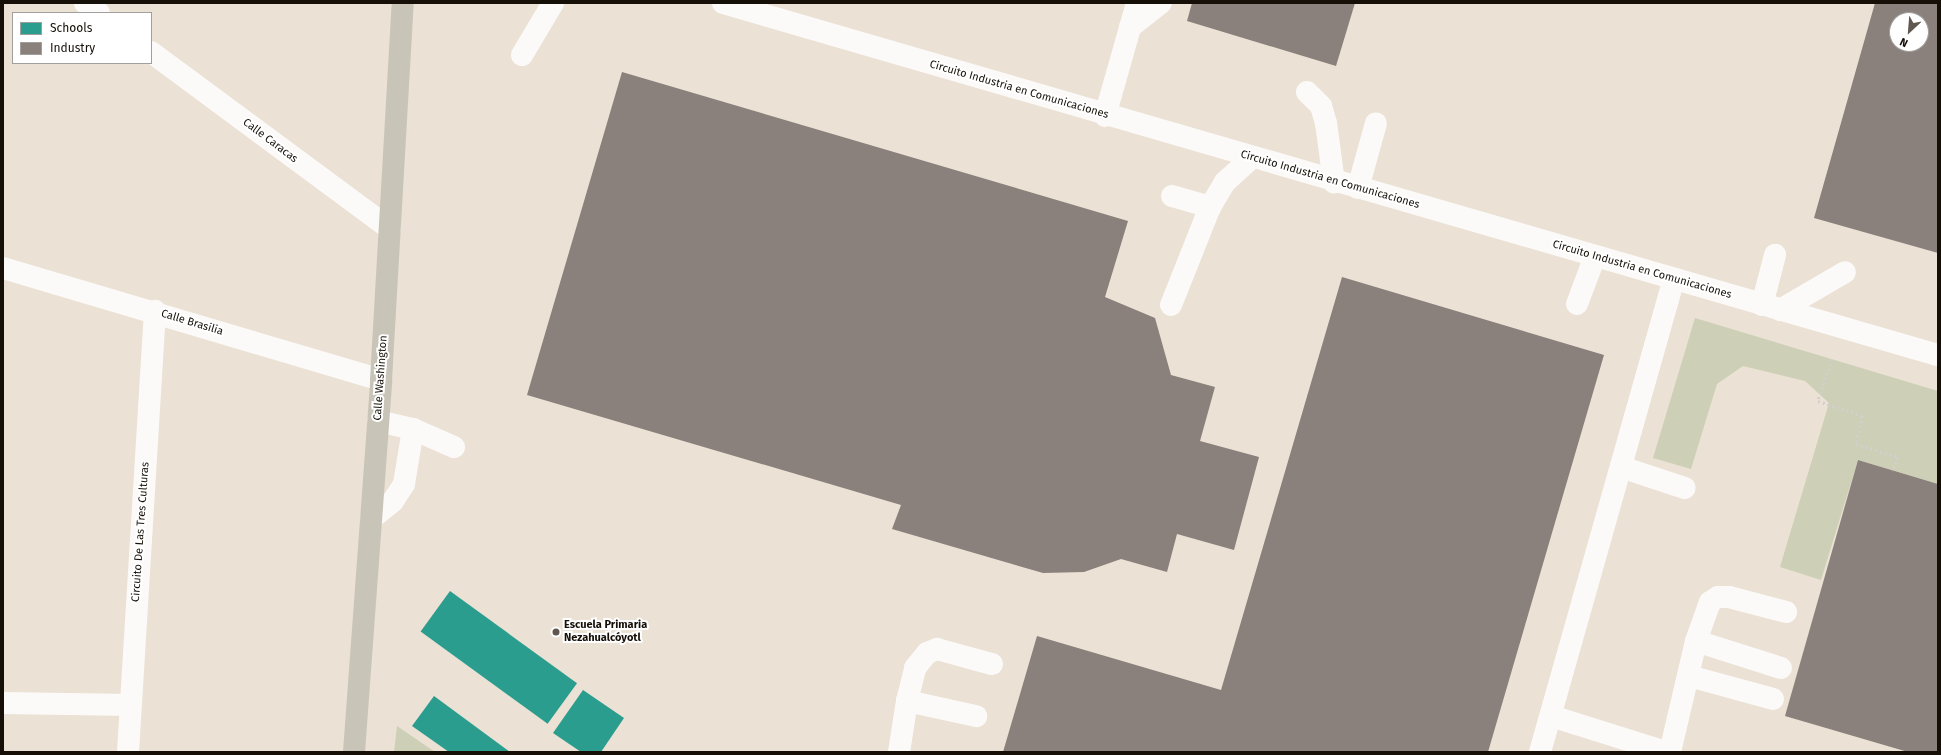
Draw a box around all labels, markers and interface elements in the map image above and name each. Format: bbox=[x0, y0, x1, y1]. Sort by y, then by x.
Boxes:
legend bbox=[12, 12, 152, 64]
north arrow bbox=[1889, 12, 1929, 52]
text: Schools bbox=[50, 21, 92, 35]
text: N bbox=[1898, 35, 1910, 50]
text: Industry bbox=[50, 41, 95, 55]
street label: Circuito Industria en Comunicaciones bbox=[928, 58, 1110, 122]
street label: Calle Caracas bbox=[240, 116, 300, 166]
street label: Circuito Industria en Comunicaciones bbox=[1239, 148, 1421, 212]
street label: Circuito Industria en Comunicaciones bbox=[1551, 238, 1733, 302]
street label: Calle Brasilia bbox=[159, 307, 225, 339]
street label: Calle Washington bbox=[371, 335, 391, 421]
street label: Circuito De Las Tres Culturas bbox=[130, 461, 152, 603]
place label: Escuela Primaria Nezahualcóyotl bbox=[564, 619, 647, 645]
marker: Escuela Primaria Nezahualcóyotl bbox=[551, 627, 561, 637]

